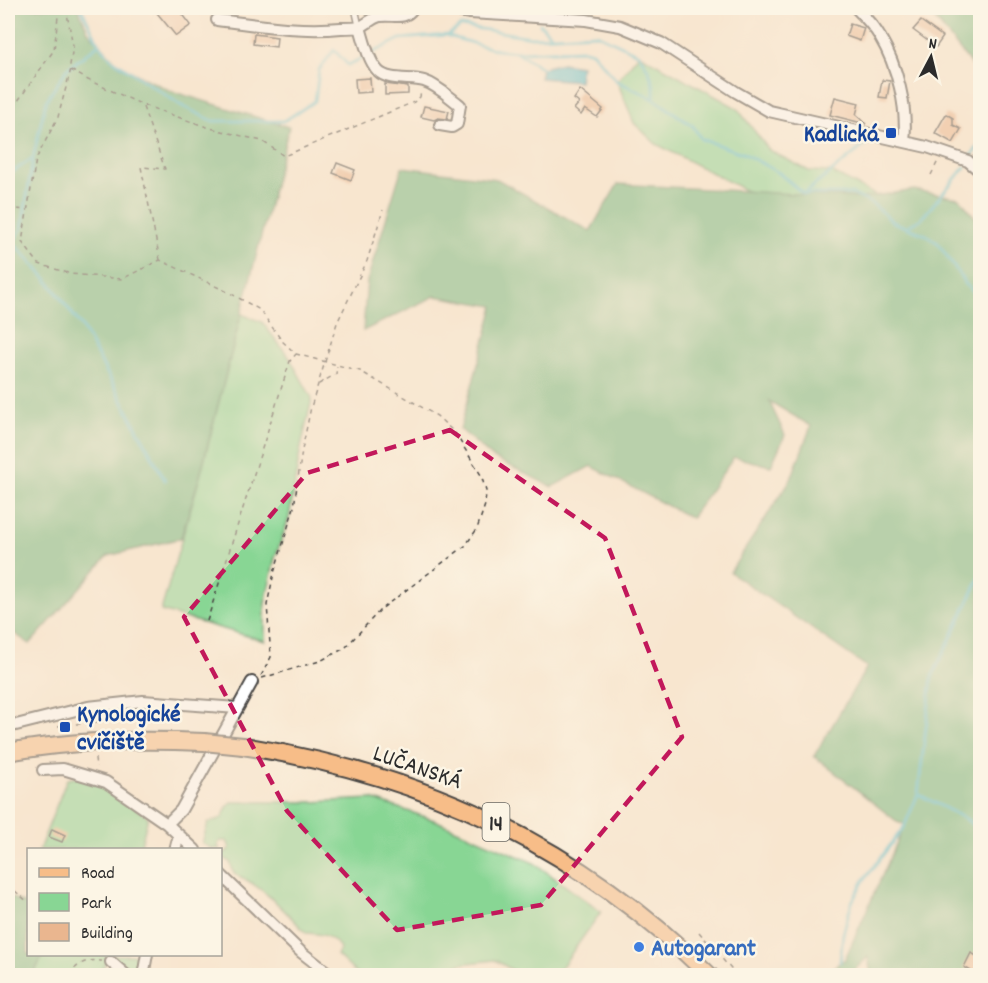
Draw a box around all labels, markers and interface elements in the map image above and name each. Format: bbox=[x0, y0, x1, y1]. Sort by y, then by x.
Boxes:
north arrow bbox=[901, 27, 961, 87]
text: N bbox=[927, 33, 938, 57]
place label: Kadlická bbox=[804, 119, 880, 153]
marker: Kadlická bbox=[884, 126, 898, 140]
place label: Kynologické cvičiště bbox=[77, 699, 181, 761]
marker: Kynologické cvičiště bbox=[58, 720, 72, 734]
street label: LUČANSKÁ bbox=[368, 738, 466, 800]
road number: 14 bbox=[482, 803, 510, 841]
legend bbox=[27, 848, 222, 956]
text: Road bbox=[81, 862, 115, 887]
text: Park bbox=[81, 892, 112, 917]
text: Building bbox=[81, 922, 133, 947]
place label: Autogarant bbox=[651, 933, 756, 967]
marker: Autogarant bbox=[632, 940, 646, 954]

